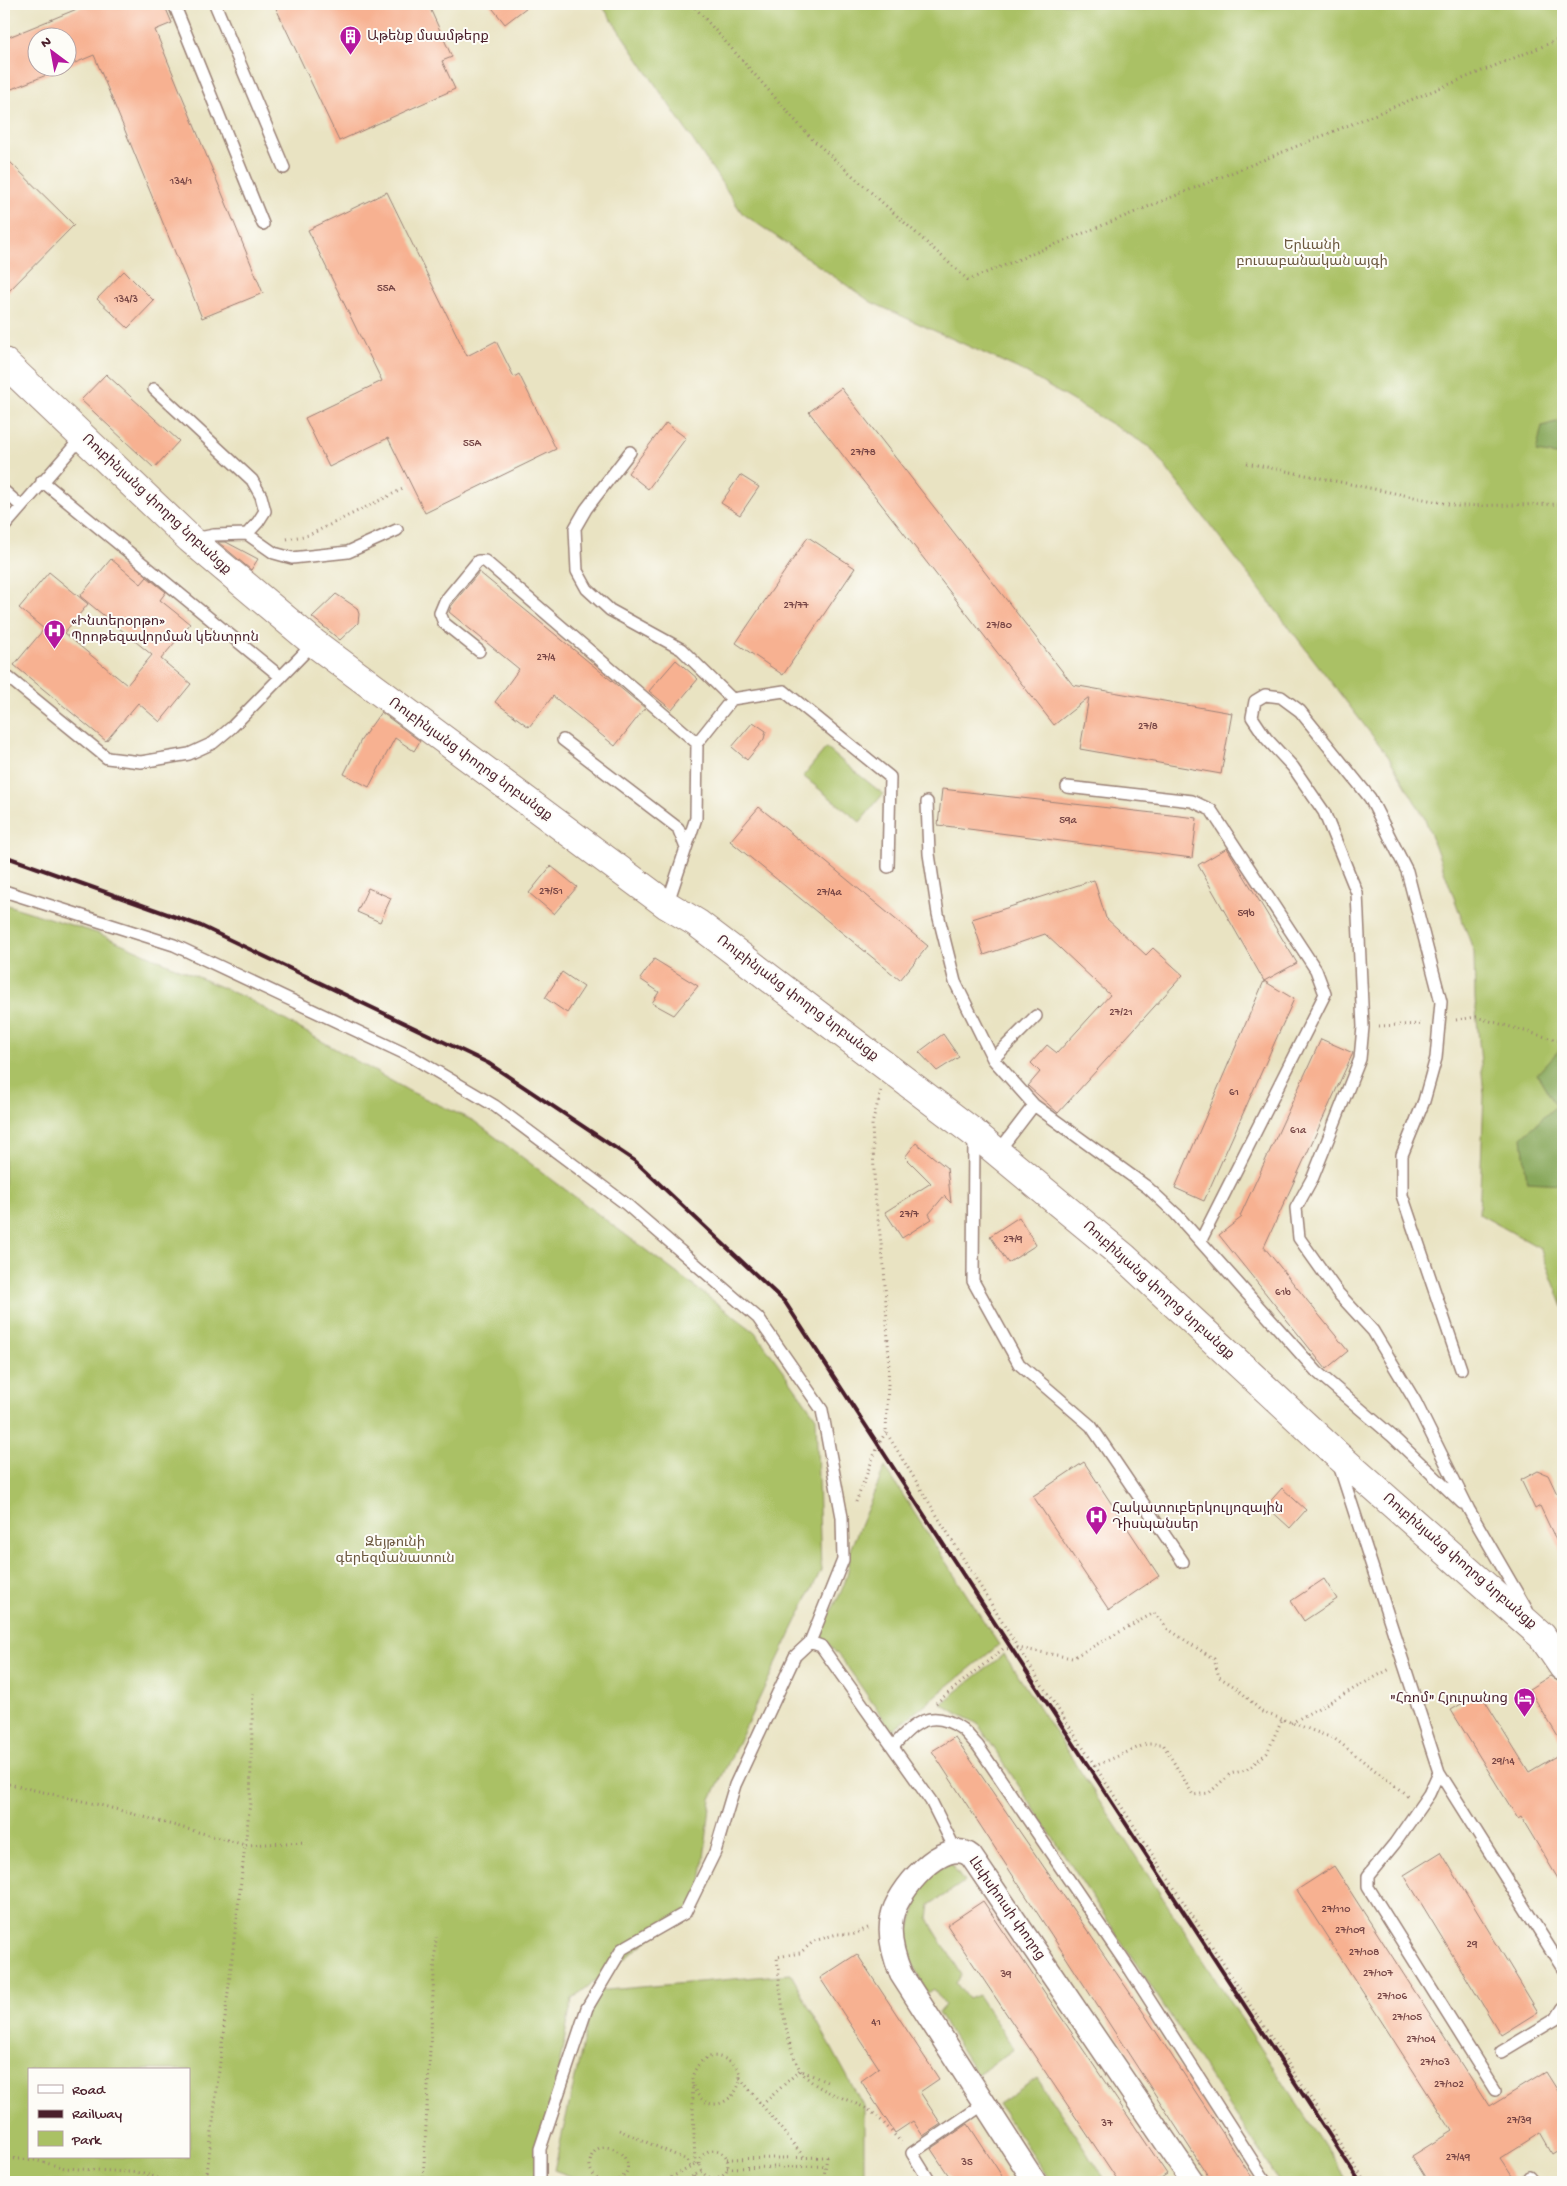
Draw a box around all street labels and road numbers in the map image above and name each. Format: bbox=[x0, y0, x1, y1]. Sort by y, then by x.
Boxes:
street label: Ռուբինյանց փողոց նրբանցք bbox=[78, 431, 234, 579]
street label: Ռուբինյանց փողոց նրբանցք bbox=[385, 695, 555, 825]
street label: Ռուբինյանց փողոց նրբանցք bbox=[713, 933, 881, 1065]
street label: Ռուբինյանց փողոց նրբանցք bbox=[1079, 1218, 1237, 1364]
street label: Ռուբինյանց փողոց նրբանցք bbox=[1379, 1491, 1539, 1633]
street label: Լեփսիուսի փողոց bbox=[964, 1854, 1048, 1964]

